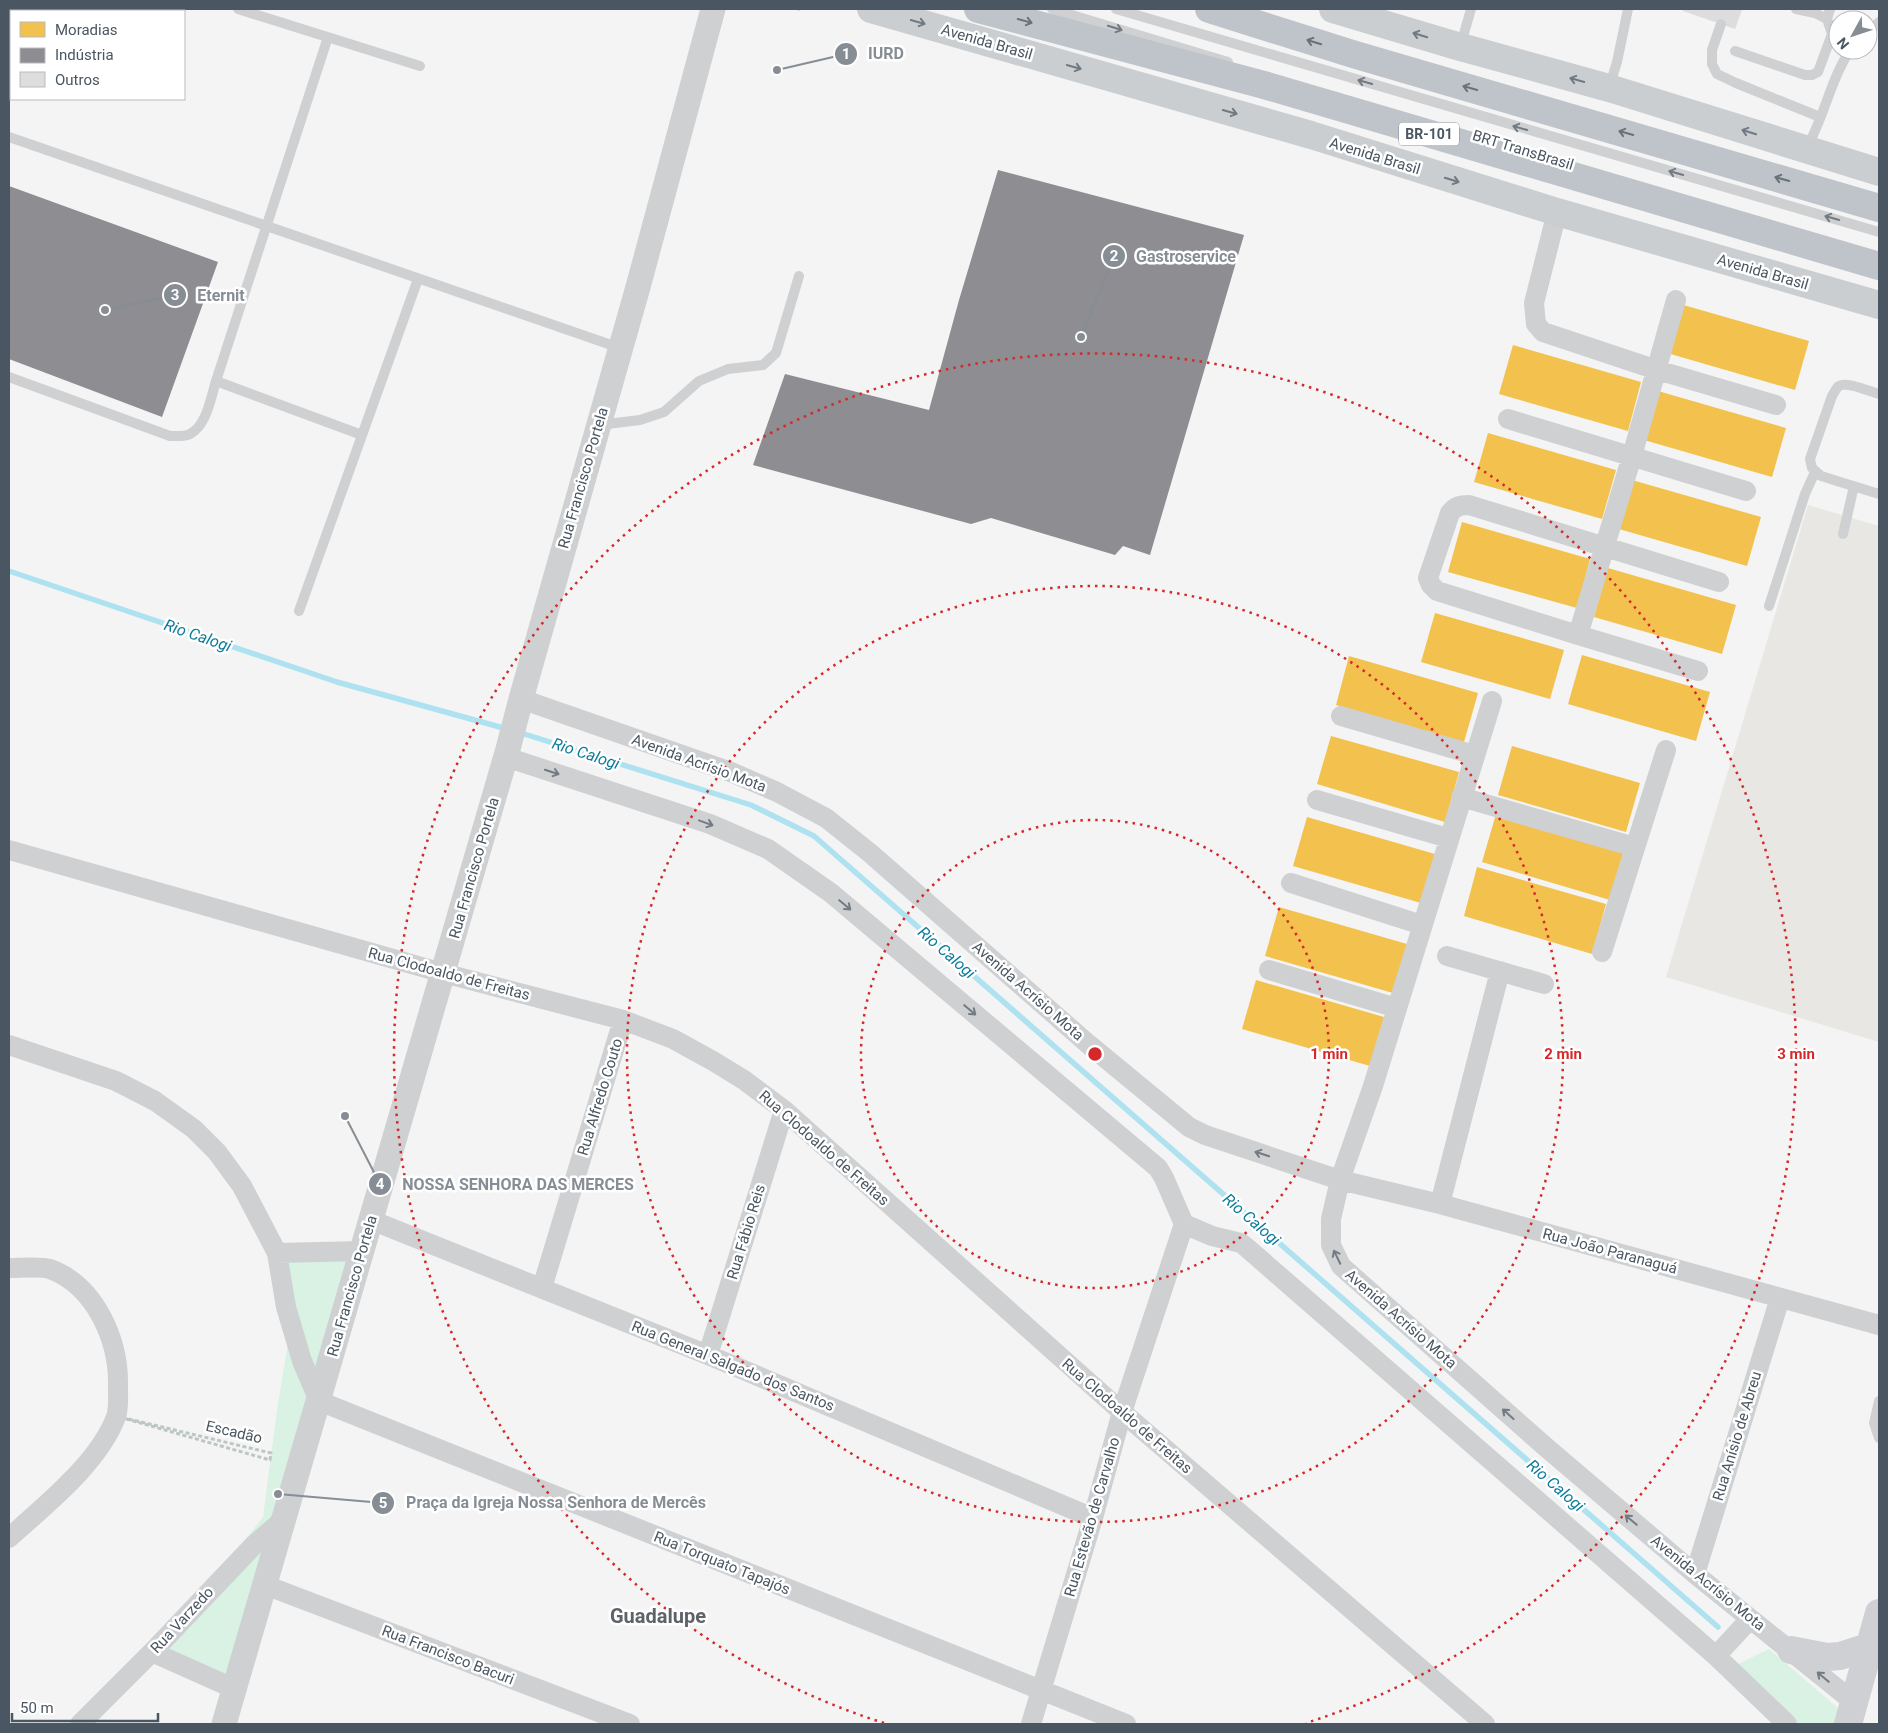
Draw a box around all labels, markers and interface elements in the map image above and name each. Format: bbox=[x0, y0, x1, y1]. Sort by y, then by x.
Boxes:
legend bbox=[10, 10, 185, 100]
north arrow bbox=[1828, 10, 1878, 60]
one-way arrow bbox=[1016, 17, 1032, 27]
one-way arrow bbox=[909, 18, 925, 28]
street label: Avenida Brasil bbox=[939, 20, 1035, 64]
text: Moradias bbox=[55, 21, 118, 39]
one-way arrow bbox=[1107, 23, 1123, 33]
one-way arrow bbox=[1413, 30, 1429, 40]
text: N bbox=[1834, 34, 1852, 52]
one-way arrow bbox=[1307, 36, 1323, 46]
callout: IURD bbox=[833, 38, 914, 69]
text: IURD bbox=[868, 44, 904, 63]
text: 1 bbox=[842, 45, 850, 63]
text: Indústria bbox=[55, 46, 114, 64]
one-way arrow bbox=[1065, 63, 1081, 73]
text: Outros bbox=[55, 71, 100, 89]
one-way arrow bbox=[1569, 74, 1585, 84]
one-way arrow bbox=[1357, 76, 1373, 86]
one-way arrow bbox=[1463, 82, 1479, 92]
one-way arrow bbox=[1222, 108, 1238, 118]
road number: BR-101 bbox=[1399, 122, 1459, 146]
one-way arrow bbox=[1513, 122, 1529, 132]
street label: BRT TransBrasil bbox=[1470, 126, 1576, 174]
one-way arrow bbox=[1741, 127, 1757, 137]
one-way arrow bbox=[1619, 128, 1635, 138]
street label: Avenida Brasil bbox=[1327, 134, 1423, 178]
one-way arrow bbox=[1669, 168, 1685, 178]
one-way arrow bbox=[1775, 174, 1791, 184]
one-way arrow bbox=[1444, 175, 1460, 185]
one-way arrow bbox=[1825, 213, 1841, 223]
callout: Gastroservice bbox=[1101, 241, 1246, 272]
text: 2 bbox=[1110, 247, 1119, 265]
text: Gastroservice bbox=[1136, 247, 1236, 266]
street label: Avenida Brasil bbox=[1715, 250, 1811, 294]
callout: Eternit bbox=[162, 280, 255, 311]
text: 3 bbox=[171, 286, 179, 304]
text: Eternit bbox=[197, 286, 245, 305]
street label: Rua Francisco Portela bbox=[554, 405, 612, 551]
water label: Rio Calogi bbox=[162, 615, 234, 656]
street label: Avenida Acrísio Mota bbox=[629, 730, 769, 796]
water label: Rio Calogi bbox=[550, 734, 622, 773]
one-way arrow bbox=[544, 768, 560, 778]
street label: Rua Francisco Portela bbox=[445, 795, 503, 941]
one-way arrow bbox=[698, 819, 714, 828]
one-way arrow bbox=[839, 900, 852, 911]
water label: Rio Calogi bbox=[914, 922, 979, 983]
street label: Avenida Acrísio Mota bbox=[969, 938, 1087, 1044]
street label: Rua Clodoaldo de Freitas bbox=[366, 944, 532, 1004]
one-way arrow bbox=[963, 1004, 976, 1016]
street label: Rua Alfredo Couto bbox=[574, 1036, 626, 1158]
centre of rings bbox=[1086, 1045, 1104, 1063]
text: 1 min bbox=[1310, 1045, 1348, 1063]
text: 2 min bbox=[1544, 1045, 1582, 1063]
text: 3 min bbox=[1777, 1045, 1815, 1063]
street label: Rua Clodoaldo de Freitas bbox=[755, 1087, 893, 1209]
one-way arrow bbox=[1255, 1149, 1270, 1158]
callout: NOSSA SENHORA DAS MERCES bbox=[367, 1168, 644, 1199]
text: 4 bbox=[376, 1175, 385, 1193]
text: NOSSA SENHORA DAS MERCES bbox=[402, 1175, 634, 1194]
street label: Rua Fábio Reis bbox=[723, 1182, 769, 1282]
water label: Rio Calogi bbox=[1219, 1189, 1284, 1250]
street label: Rua Francisco Portela bbox=[323, 1213, 381, 1359]
street label: Rua João Paranaguá bbox=[1541, 1224, 1679, 1278]
one-way arrow bbox=[1332, 1250, 1341, 1265]
street label: Avenida Acrísio Mota bbox=[1342, 1266, 1460, 1372]
street label: Rua General Salgado dos Santos bbox=[629, 1317, 837, 1415]
street label: Rua Clodoaldo de Freitas bbox=[1058, 1355, 1196, 1477]
street label: Rua Anísio de Abreu bbox=[1709, 1369, 1765, 1503]
one-way arrow bbox=[1502, 1408, 1515, 1420]
street label: Escadão bbox=[204, 1417, 264, 1447]
street label: Rua Estevão de Carvalho bbox=[1061, 1435, 1123, 1599]
water label: Rio Calogi bbox=[1523, 1455, 1588, 1516]
callout: Praça da Igreja Nossa Senhora de Mercês bbox=[371, 1487, 716, 1518]
text: Praça da Igreja Nossa Senhora de Mercês bbox=[406, 1493, 706, 1512]
text: 5 bbox=[379, 1494, 387, 1512]
one-way arrow bbox=[1625, 1515, 1638, 1526]
street label: Rua Torquato Tapajós bbox=[651, 1527, 793, 1599]
street label: Avenida Acrísio Mota bbox=[1647, 1531, 1769, 1635]
street label: Rua Varzedo bbox=[147, 1583, 217, 1657]
district label: Guadalupe bbox=[610, 1604, 706, 1628]
street label: Rua Francisco Bacuri bbox=[379, 1621, 517, 1689]
one-way arrow bbox=[1816, 1671, 1829, 1682]
scale bar bbox=[12, 1690, 159, 1722]
text: 50 m bbox=[20, 1699, 54, 1717]

